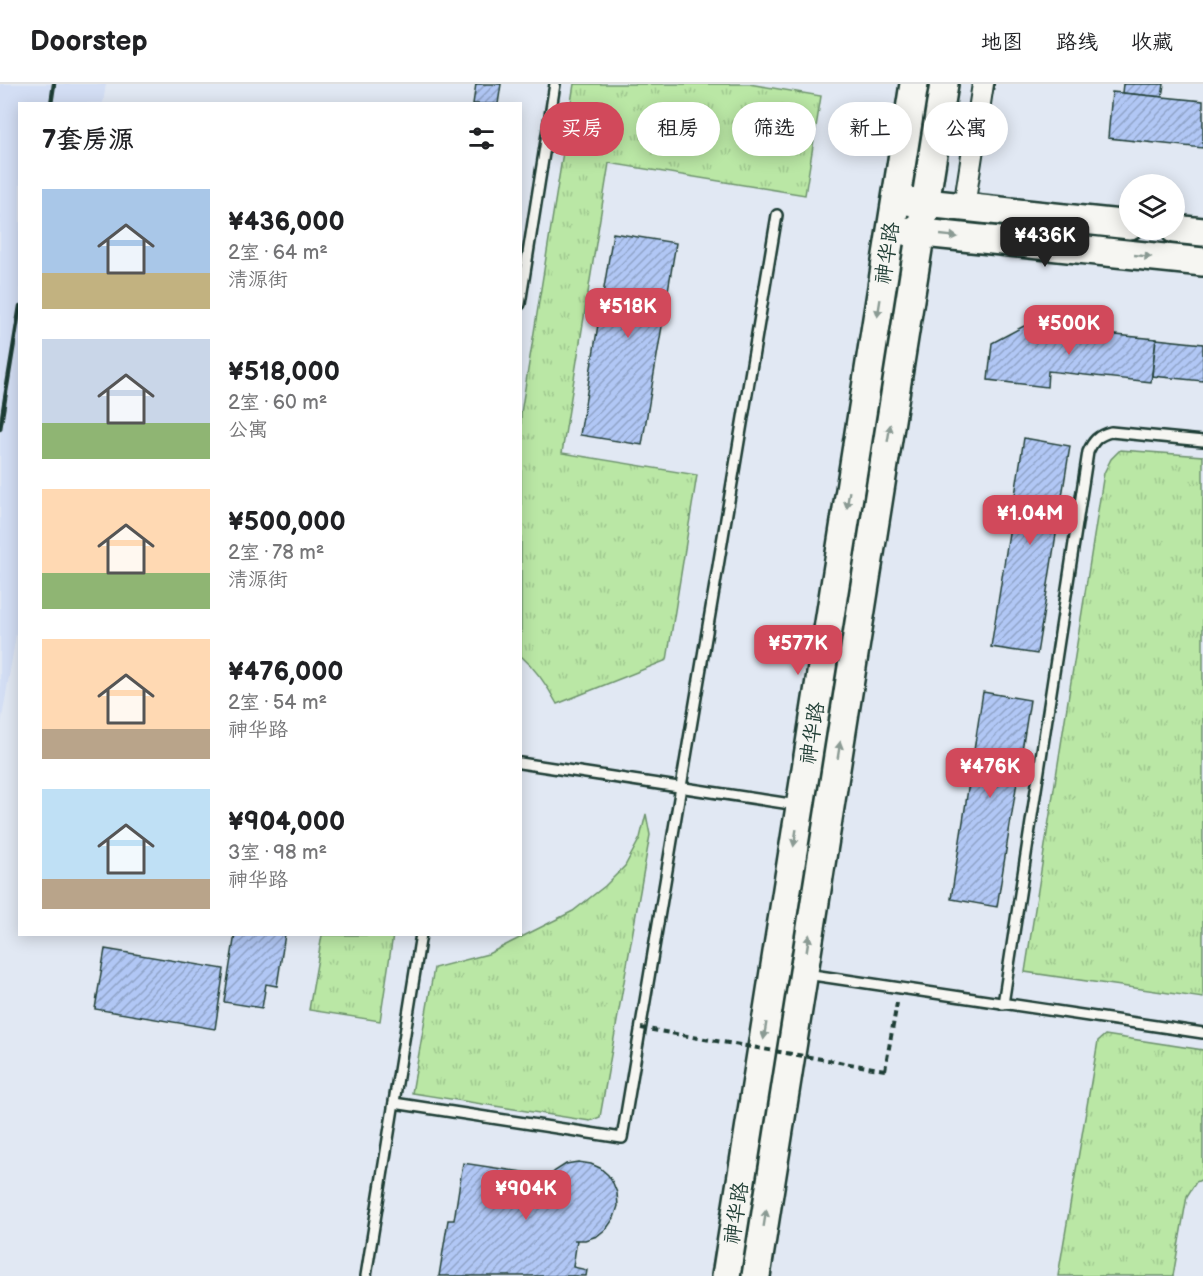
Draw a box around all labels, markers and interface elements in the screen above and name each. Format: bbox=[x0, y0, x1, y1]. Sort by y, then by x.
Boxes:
text: Doorstep bbox=[30, 25, 147, 58]
text: 地图 bbox=[981, 30, 1023, 55]
text: 路线 bbox=[1056, 30, 1098, 55]
text: 收藏 bbox=[1131, 30, 1173, 55]
chip: 买房 bbox=[540, 102, 624, 156]
chip: 租房 bbox=[636, 102, 720, 156]
chip: 筛选 bbox=[732, 102, 816, 156]
chip: 新上 bbox=[828, 102, 912, 156]
chip: 公寓 bbox=[924, 102, 1008, 156]
icon: filters bbox=[465, 122, 498, 155]
text: 7套房源 bbox=[42, 125, 134, 156]
map controls bbox=[1119, 174, 1185, 240]
button: layers bbox=[1119, 174, 1185, 240]
text: ¥436,000 bbox=[228, 207, 345, 238]
icon: home bbox=[90, 213, 162, 285]
pin: ¥436K bbox=[1003, 217, 1087, 268]
street label: 神华路 bbox=[870, 220, 905, 286]
text: ¥436K bbox=[1014, 224, 1076, 248]
one-way arrow bbox=[940, 231, 959, 241]
text: 2室 · 64 m² bbox=[228, 241, 328, 265]
one-way arrow bbox=[1134, 251, 1153, 261]
text: 清源街 bbox=[228, 268, 288, 292]
pin: ¥518K bbox=[586, 288, 670, 339]
text: ¥518K bbox=[599, 295, 657, 319]
one-way arrow bbox=[874, 298, 883, 317]
pin: ¥500K bbox=[1027, 305, 1111, 356]
text: ¥500K bbox=[1038, 312, 1100, 336]
text: ¥518,000 bbox=[228, 357, 340, 388]
icon: home bbox=[90, 363, 162, 435]
text: 2室 · 60 m² bbox=[228, 391, 327, 415]
text: 公寓 bbox=[228, 418, 268, 442]
one-way arrow bbox=[884, 423, 893, 442]
one-way arrow bbox=[844, 491, 853, 510]
pin: ¥1.04M bbox=[981, 495, 1079, 546]
text: ¥1.04M bbox=[997, 502, 1063, 526]
text: ¥500,000 bbox=[228, 507, 346, 538]
icon: home bbox=[90, 513, 162, 585]
text: 2室 · 78 m² bbox=[228, 541, 324, 565]
text: 清源街 bbox=[228, 568, 288, 592]
pin: ¥577K bbox=[756, 625, 840, 676]
text: ¥577K bbox=[768, 632, 828, 656]
text: ¥476,000 bbox=[228, 657, 344, 688]
icon: home bbox=[90, 663, 162, 735]
text: 2室 · 54 m² bbox=[228, 691, 327, 715]
street label: 神华路 bbox=[795, 700, 830, 766]
text: 神华路 bbox=[228, 718, 288, 742]
one-way arrow bbox=[834, 740, 843, 759]
pin: ¥476K bbox=[948, 748, 1032, 799]
text: ¥476K bbox=[960, 755, 1020, 779]
text: ¥904,000 bbox=[228, 807, 345, 838]
icon: home bbox=[90, 813, 162, 885]
one-way arrow bbox=[790, 829, 799, 848]
text: 3室 · 98 m² bbox=[228, 841, 327, 865]
text: 神华路 bbox=[228, 868, 288, 892]
one-way arrow bbox=[804, 933, 813, 952]
one-way arrow bbox=[760, 1021, 769, 1040]
pin: ¥904K bbox=[484, 1170, 568, 1221]
text: ¥904K bbox=[495, 1177, 557, 1201]
street label: 神华路 bbox=[719, 1180, 754, 1246]
one-way arrow bbox=[761, 1209, 770, 1228]

